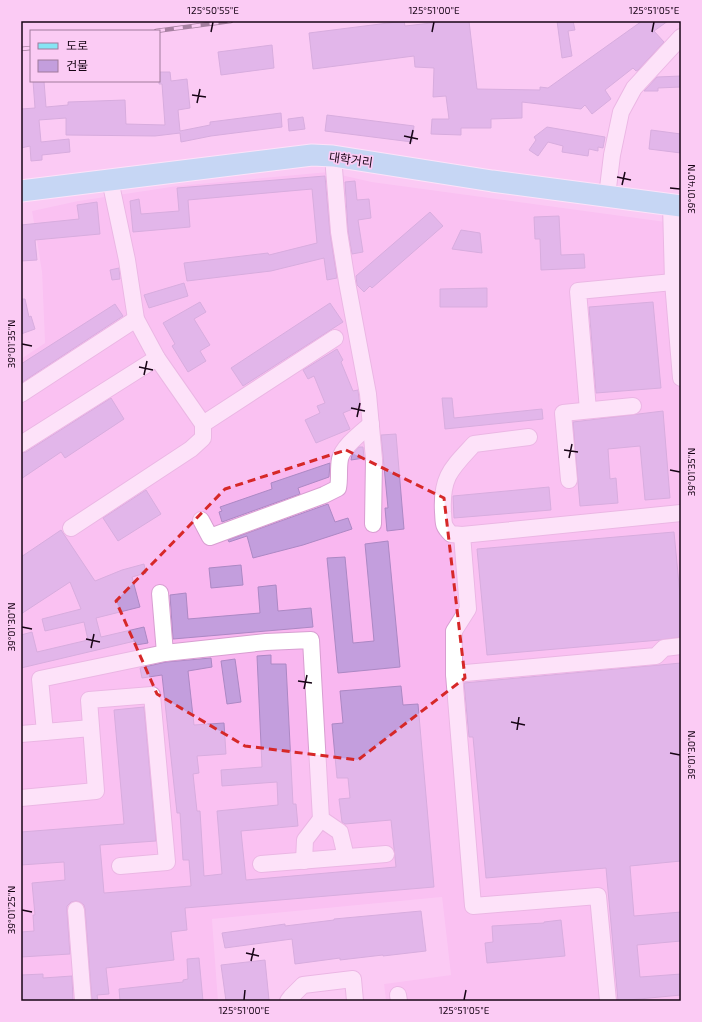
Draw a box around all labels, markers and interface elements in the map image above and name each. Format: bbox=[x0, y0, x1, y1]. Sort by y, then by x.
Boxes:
text: 125°50'55"E bbox=[187, 4, 239, 16]
text: 125°51'00"E bbox=[408, 4, 460, 16]
text: 125°51'05"E bbox=[629, 4, 680, 16]
legend bbox=[30, 30, 160, 82]
text: 도로 bbox=[66, 38, 88, 52]
text: 건물 bbox=[66, 58, 88, 72]
street label: 대학거리 bbox=[328, 149, 374, 169]
text: 39°01'40"N bbox=[685, 164, 697, 214]
text: 39°01'35"N bbox=[5, 320, 17, 368]
text: 39°01'35"N bbox=[685, 448, 697, 496]
text: 39°01'30"N bbox=[5, 602, 17, 652]
text: 39°01'30"N bbox=[685, 730, 697, 780]
text: 39°01'25"N bbox=[5, 886, 17, 934]
text: 125°51'00"E bbox=[218, 1004, 270, 1016]
text: 125°51'05"E bbox=[439, 1004, 490, 1016]

